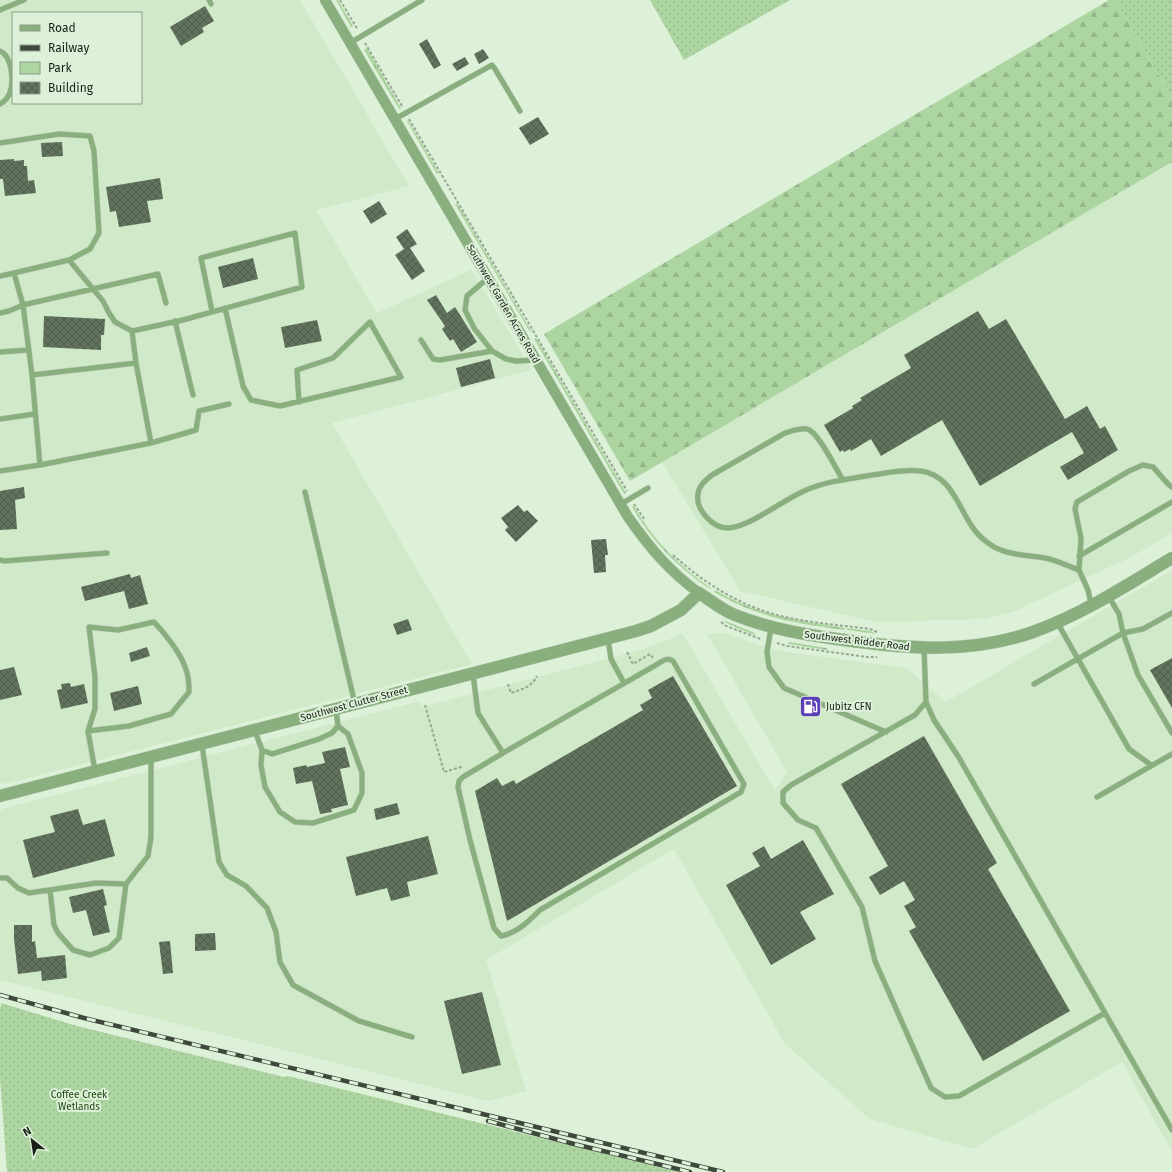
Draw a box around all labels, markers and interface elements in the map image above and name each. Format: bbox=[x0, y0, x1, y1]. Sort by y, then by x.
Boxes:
legend bbox=[12, 12, 142, 104]
text: Road bbox=[48, 21, 76, 35]
text: Railway bbox=[48, 41, 89, 55]
text: Park bbox=[48, 61, 72, 75]
text: Building bbox=[48, 81, 94, 95]
street label: Southwest Garden Acres Road bbox=[464, 242, 542, 366]
street label: Southwest Ridder Road bbox=[804, 629, 910, 653]
street label: Southwest Clutter Street bbox=[299, 684, 409, 724]
fuel station icon: Jubitz CFN bbox=[798, 694, 824, 720]
place label: Jubitz CFN bbox=[826, 701, 872, 713]
park label: Coffee Creek Wetlands bbox=[51, 1089, 108, 1113]
north arrow bbox=[12, 1120, 52, 1160]
text: N bbox=[21, 1124, 34, 1139]

